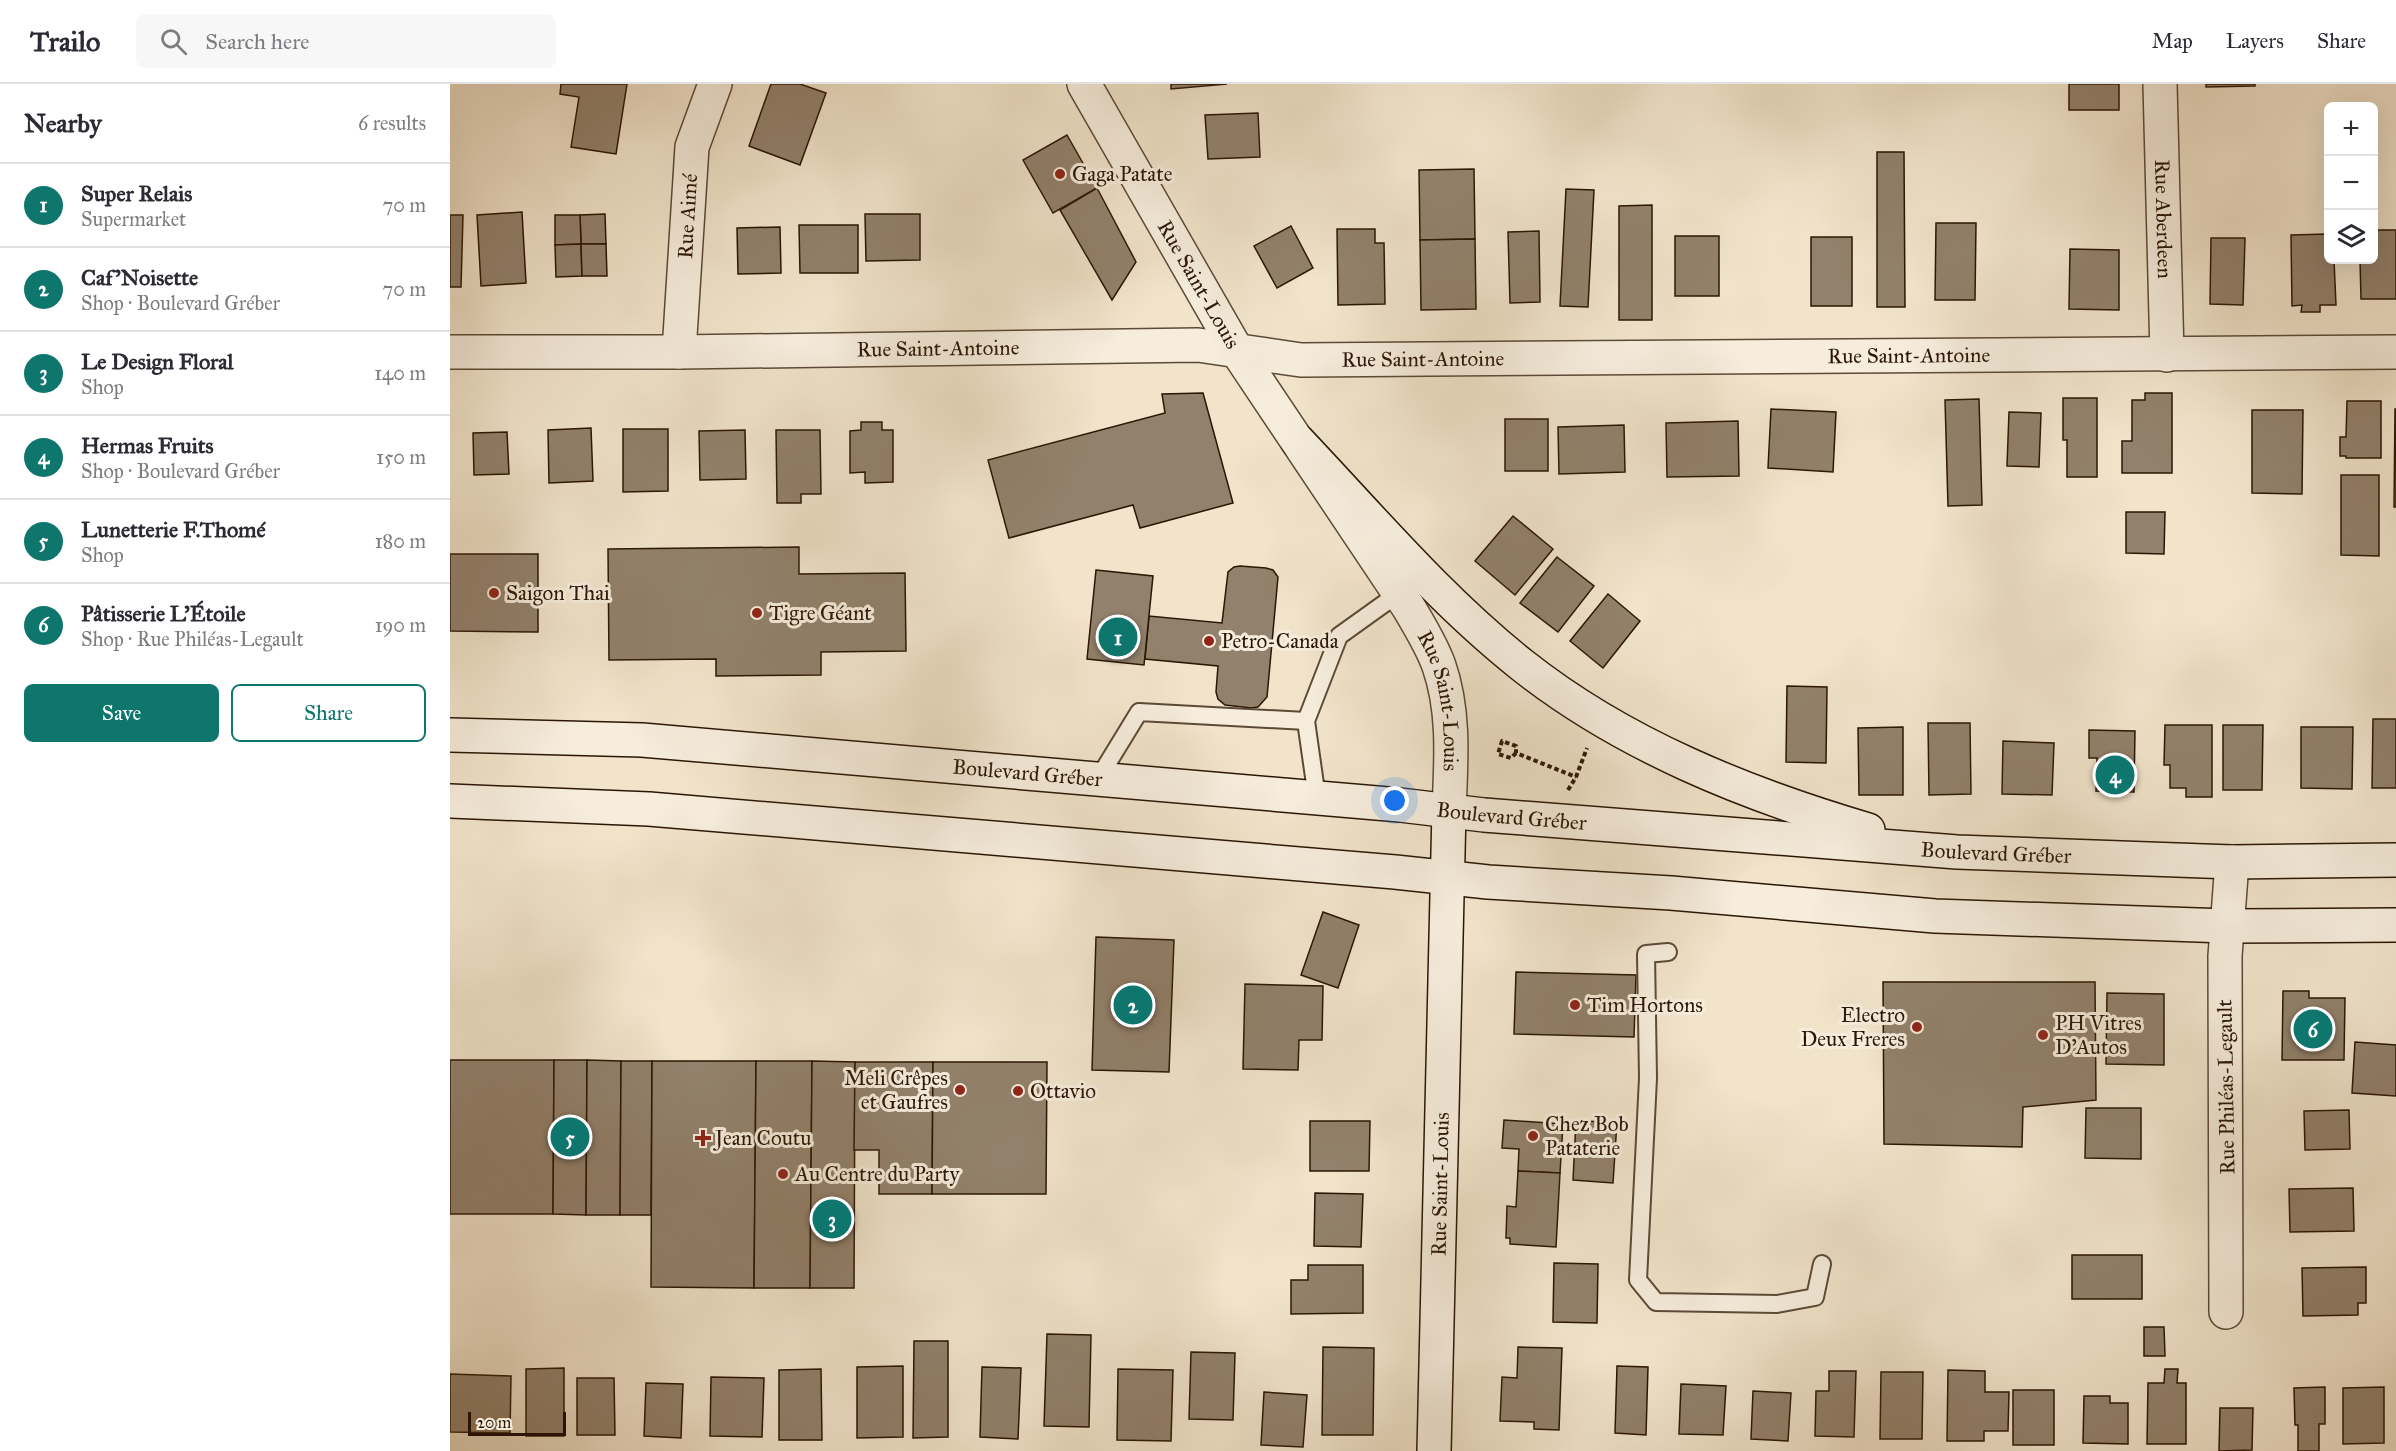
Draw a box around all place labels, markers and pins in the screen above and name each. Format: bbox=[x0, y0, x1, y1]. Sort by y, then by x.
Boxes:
place label: Gaga Patate bbox=[1072, 161, 1173, 187]
marker: Gaga Patate bbox=[1053, 167, 1067, 181]
place label: Saigon Thai bbox=[506, 580, 610, 606]
marker: Saigon Thai bbox=[487, 586, 501, 600]
place label: Tigre Géant bbox=[769, 600, 872, 626]
marker: Tigre Géant bbox=[750, 606, 764, 620]
pin: 1 bbox=[1098, 614, 1138, 660]
place label: Petro-Canada bbox=[1221, 628, 1339, 654]
marker: Petro-Canada bbox=[1202, 634, 1216, 648]
pin: 4 bbox=[2096, 752, 2134, 798]
pin: 2 bbox=[1114, 982, 1152, 1028]
place label: Tim Hortons bbox=[1587, 992, 1703, 1018]
marker: Tim Hortons bbox=[1568, 998, 1582, 1012]
place label: Electro Deux Freres bbox=[1801, 1002, 1905, 1052]
pin: 6 bbox=[2294, 1006, 2332, 1052]
place label: PH Vitres D'Autos bbox=[2055, 1010, 2142, 1060]
marker: Electro Deux Freres bbox=[1910, 1020, 1924, 1034]
marker: PH Vitres D'Autos bbox=[2036, 1028, 2050, 1042]
place label: Meli Crêpes et Gaufres bbox=[844, 1065, 948, 1115]
place label: Ottavio bbox=[1030, 1078, 1096, 1104]
marker: Meli Crêpes et Gaufres bbox=[953, 1083, 967, 1097]
marker: Ottavio bbox=[1011, 1084, 1025, 1098]
place label: Chez Bob Pataterie bbox=[1545, 1111, 1629, 1161]
pin: 5 bbox=[550, 1114, 590, 1160]
place label: Jean Coutu bbox=[713, 1125, 811, 1151]
marker: Chez Bob Pataterie bbox=[1526, 1129, 1540, 1143]
marker: Jean Coutu bbox=[696, 1131, 710, 1145]
place label: Au Centre du Party bbox=[794, 1161, 960, 1187]
marker: Au Centre du Party bbox=[776, 1167, 790, 1181]
pin: 3 bbox=[812, 1196, 851, 1242]

